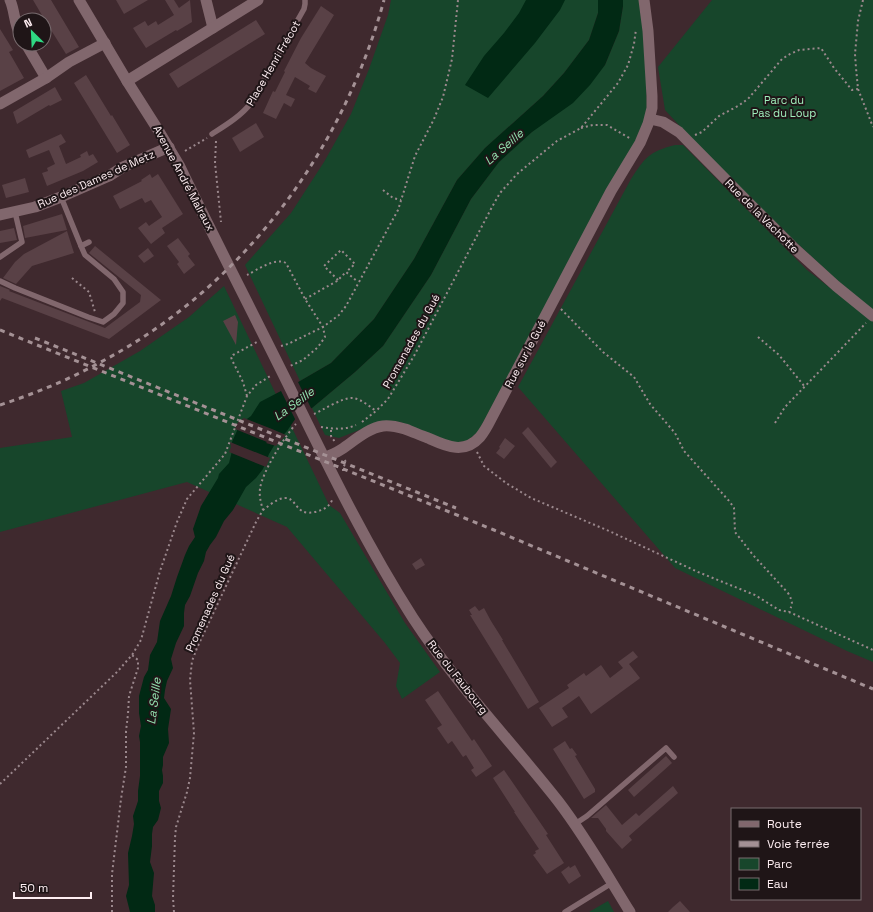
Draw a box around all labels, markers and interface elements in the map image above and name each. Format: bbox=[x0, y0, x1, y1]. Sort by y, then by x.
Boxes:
north arrow bbox=[12, 12, 52, 52]
text: N bbox=[22, 15, 34, 31]
street label: Place Henri Frécot bbox=[243, 18, 303, 108]
park label: Parc du Pas du Loup bbox=[752, 93, 816, 120]
street label: Avenue André Malraux bbox=[150, 123, 218, 234]
water label: La Seille bbox=[481, 125, 528, 168]
street label: Rue des Dames de Metz bbox=[35, 147, 157, 211]
street label: Rue de la Vachotte bbox=[722, 176, 802, 256]
street label: Promenades du Gué bbox=[379, 291, 443, 391]
street label: Rue sur le Gué bbox=[501, 318, 549, 390]
water label: La Seille bbox=[270, 383, 318, 424]
street label: Promenades du Gué bbox=[182, 552, 238, 654]
street label: Rue du Faubourg bbox=[425, 637, 491, 717]
water label: La Seille bbox=[143, 676, 165, 725]
legend bbox=[731, 808, 861, 900]
text: Route bbox=[767, 816, 802, 832]
text: Voie ferrée bbox=[767, 836, 830, 852]
text: Parc bbox=[767, 856, 792, 872]
scale bar bbox=[14, 874, 91, 900]
text: Eau bbox=[767, 876, 788, 892]
text: 50 m bbox=[20, 880, 48, 896]

